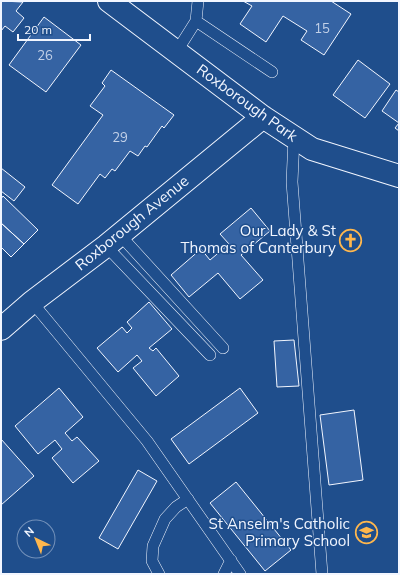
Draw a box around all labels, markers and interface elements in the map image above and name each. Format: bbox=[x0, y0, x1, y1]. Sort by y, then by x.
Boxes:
scale bar bbox=[18, 16, 90, 42]
house number: 15 bbox=[314, 20, 330, 36]
text: 20 m bbox=[24, 22, 52, 37]
house number: 26 bbox=[37, 47, 53, 63]
street label: Roxborough Park bbox=[193, 60, 302, 146]
house number: 29 bbox=[112, 129, 128, 145]
street label: Roxborough Avenue bbox=[71, 171, 192, 274]
place label: Our Lady & St Thomas of Canterbury bbox=[180, 221, 336, 257]
church icon: Our Lady & St Thomas of Canterbury bbox=[338, 227, 364, 253]
place label: St Anselm's Catholic Primary School bbox=[209, 514, 350, 550]
north arrow bbox=[16, 519, 56, 559]
school or university icon: St Anselm's Catholic Primary School bbox=[353, 520, 379, 546]
text: N bbox=[21, 524, 37, 540]

